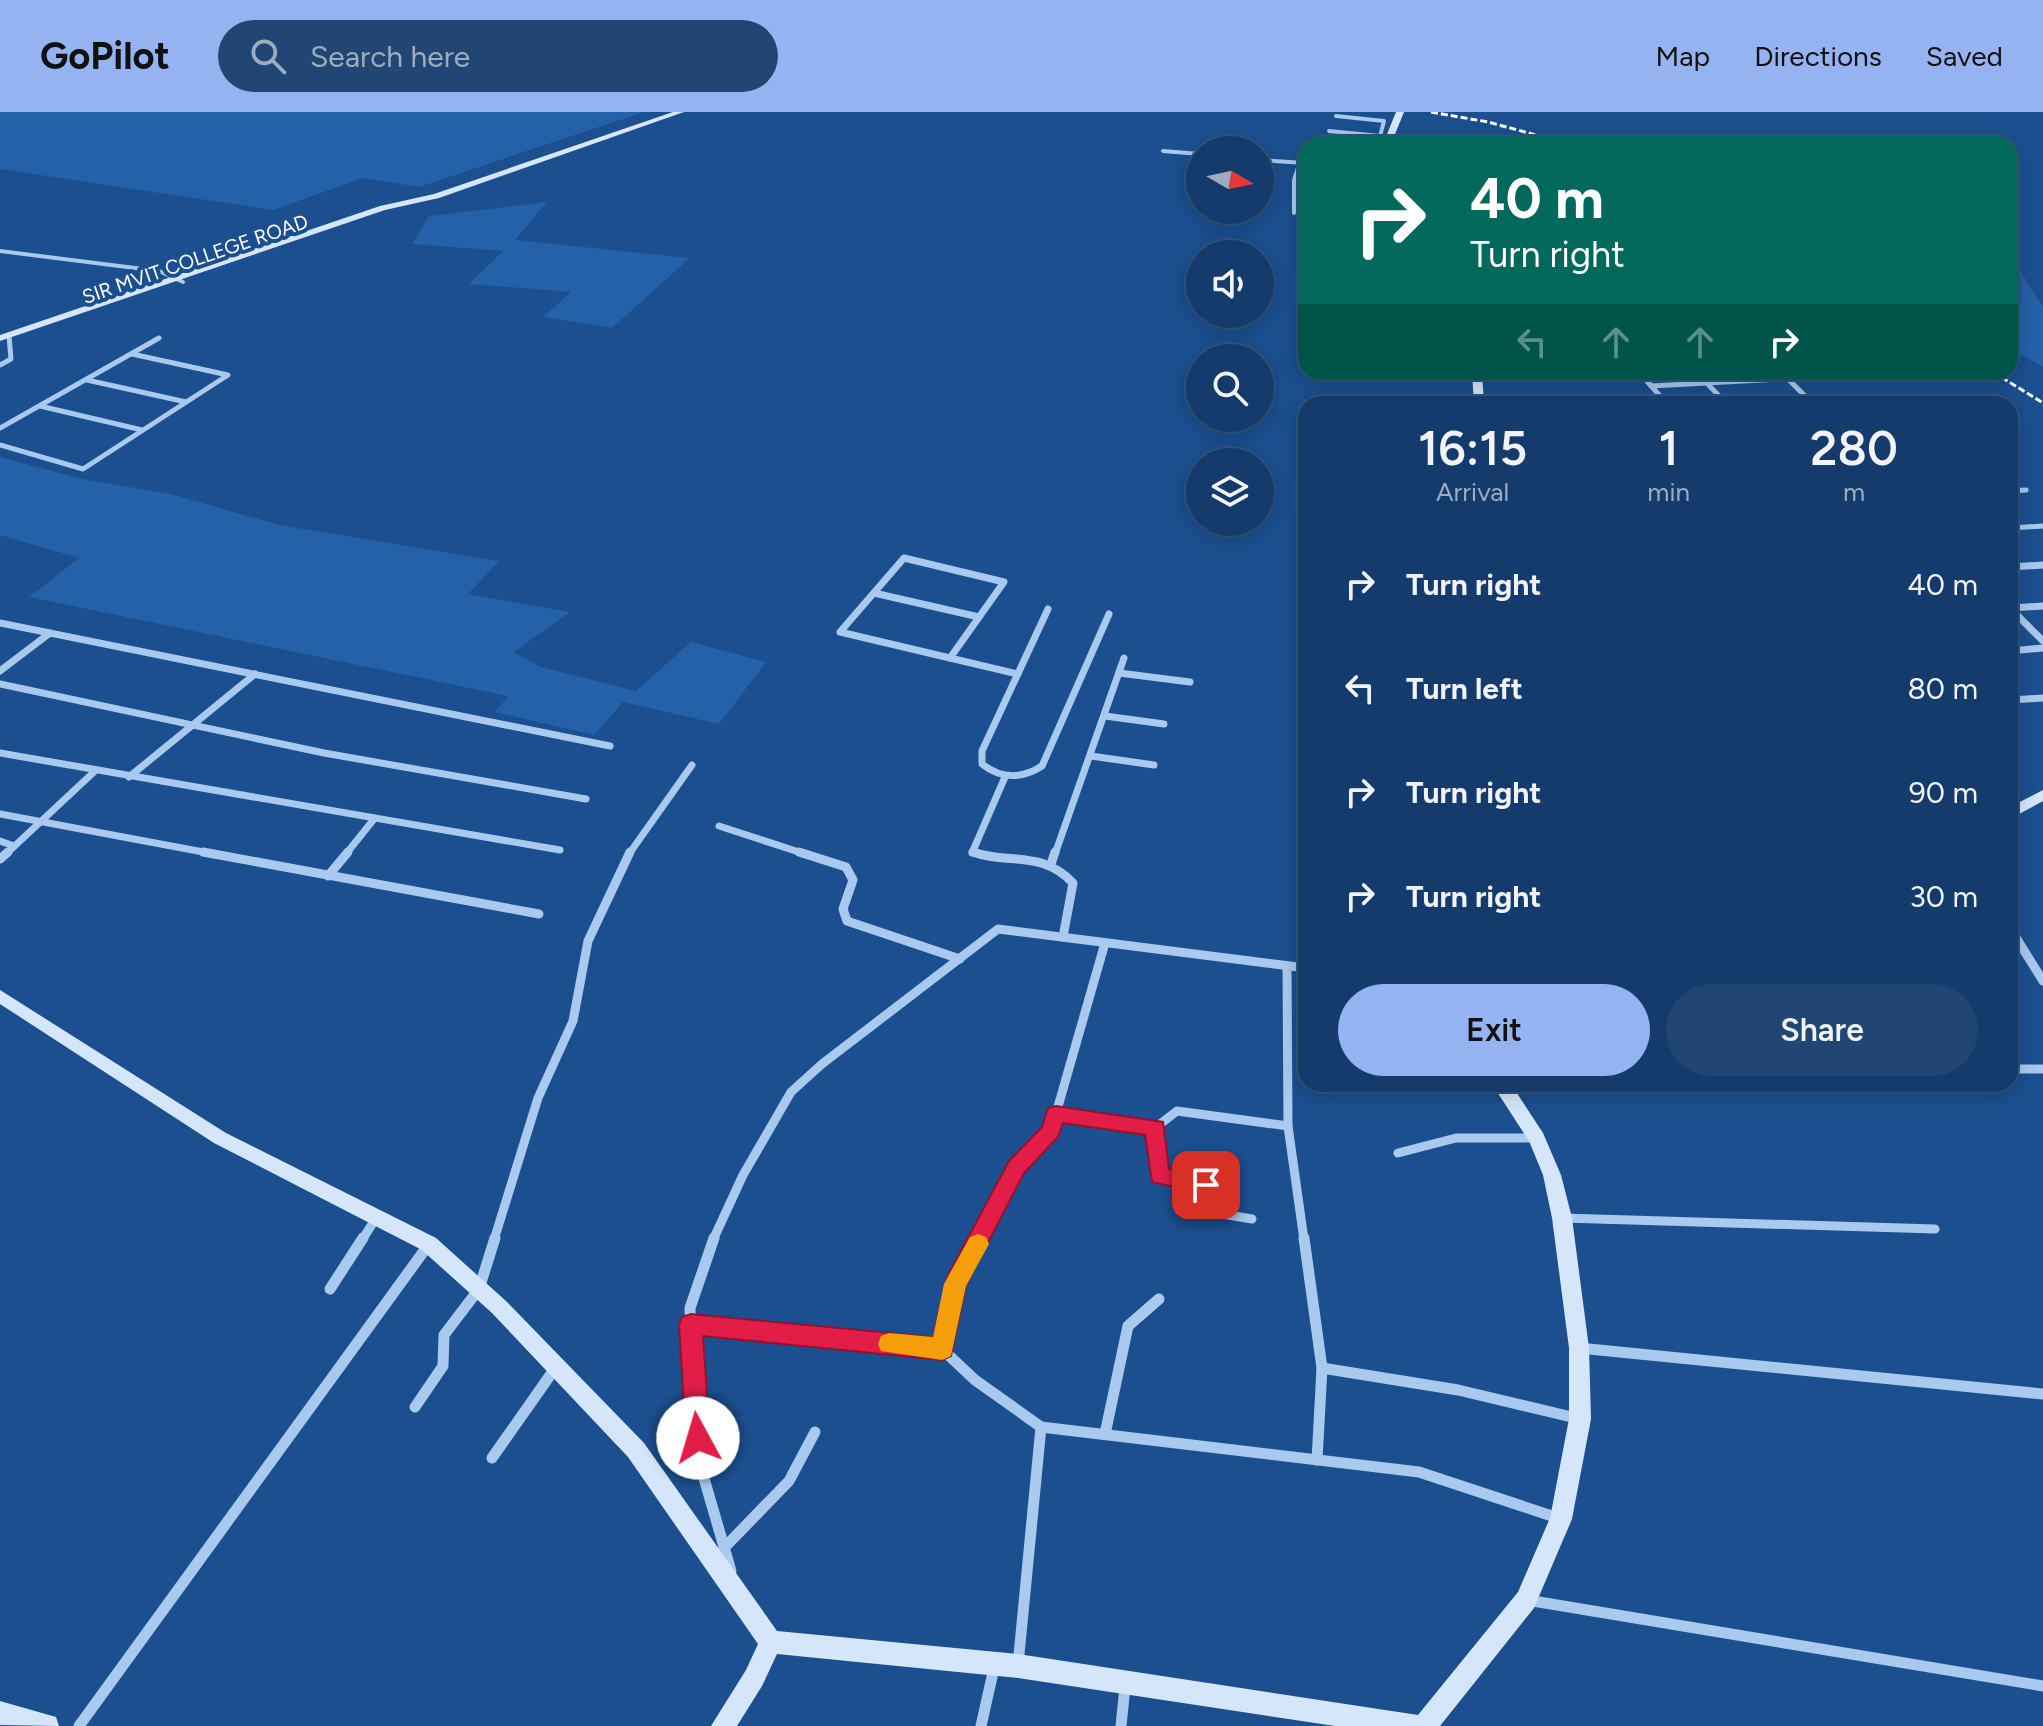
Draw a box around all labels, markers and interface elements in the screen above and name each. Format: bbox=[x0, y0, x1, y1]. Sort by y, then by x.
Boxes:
search box bbox=[218, 20, 778, 92]
text: GoPilot bbox=[40, 33, 170, 79]
icon: search bbox=[246, 34, 290, 78]
text: Search here bbox=[310, 38, 470, 75]
text: Map bbox=[1656, 39, 1710, 73]
text: Directions bbox=[1754, 39, 1882, 73]
text: Saved bbox=[1926, 39, 2003, 73]
north arrow bbox=[1186, 136, 1274, 224]
map controls bbox=[1186, 136, 1274, 536]
text: 40 m bbox=[1470, 165, 1604, 232]
icon: right bbox=[1338, 168, 1442, 272]
street label: SIR MVIT COLLEGE ROAD bbox=[79, 209, 311, 309]
text: Turn right bbox=[1470, 233, 1625, 276]
button: sound bbox=[1186, 240, 1274, 328]
icon: left bbox=[1510, 320, 1554, 364]
icon: ahead bbox=[1594, 320, 1638, 364]
icon: ahead bbox=[1678, 320, 1722, 364]
icon: right bbox=[1762, 320, 1806, 364]
button: search bbox=[1186, 344, 1274, 432]
text: 16:15 bbox=[1418, 419, 1527, 477]
text: 1 bbox=[1659, 419, 1679, 477]
text: 280 bbox=[1810, 419, 1898, 477]
button: layers bbox=[1186, 448, 1274, 536]
text: Arrival bbox=[1436, 476, 1509, 508]
text: min bbox=[1647, 476, 1690, 508]
text: m bbox=[1843, 476, 1865, 508]
icon: right bbox=[1338, 562, 1382, 606]
text: Turn right bbox=[1406, 566, 1541, 603]
text: 40 m bbox=[1907, 566, 1978, 603]
icon: left bbox=[1338, 666, 1382, 710]
text: Turn left bbox=[1406, 670, 1523, 707]
text: 80 m bbox=[1907, 670, 1978, 707]
icon: right bbox=[1338, 770, 1382, 814]
text: Turn right bbox=[1406, 774, 1541, 811]
text: 90 m bbox=[1909, 774, 1978, 811]
icon: right bbox=[1338, 874, 1382, 918]
text: Turn right bbox=[1406, 878, 1541, 915]
text: 30 m bbox=[1910, 878, 1978, 915]
button: Exit bbox=[1338, 984, 1650, 1076]
button: Share bbox=[1666, 984, 1978, 1076]
pin bbox=[1172, 1151, 1240, 1219]
icon: arrive bbox=[1184, 1163, 1228, 1207]
position arrow bbox=[656, 1396, 740, 1480]

